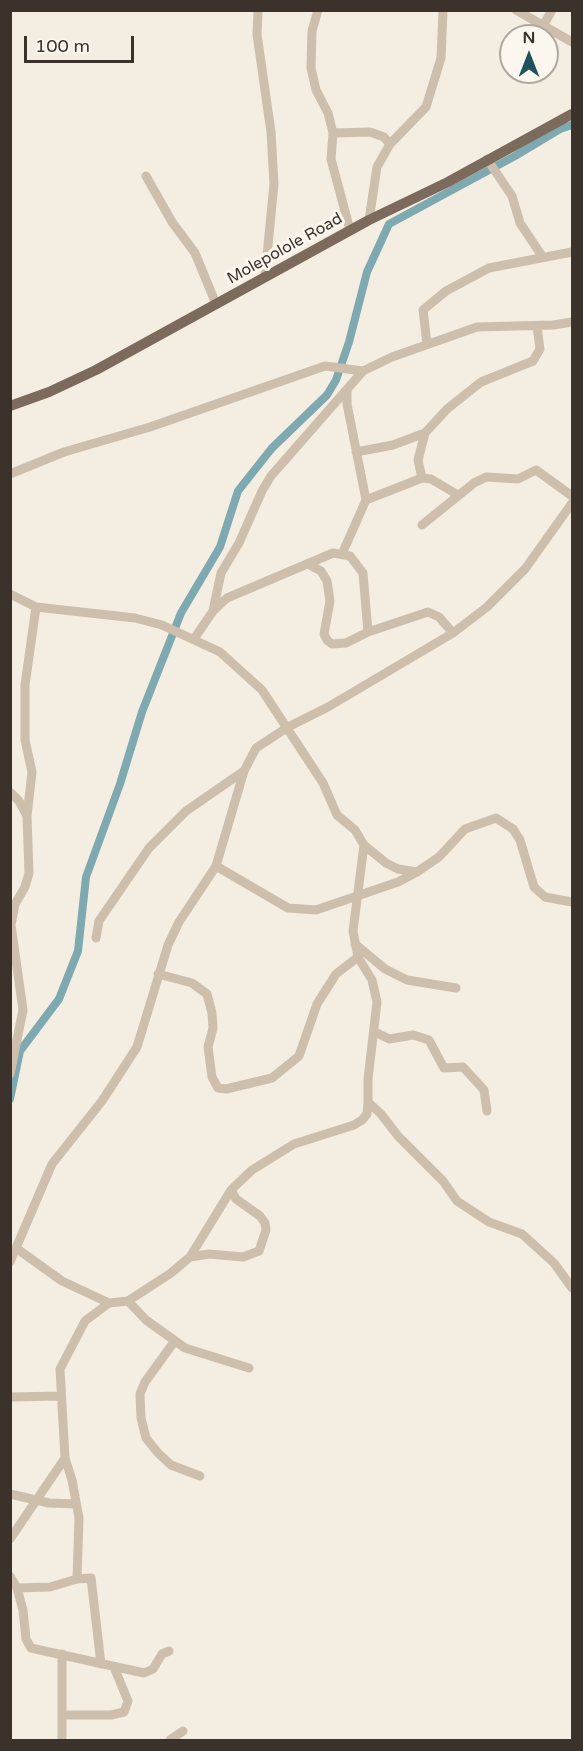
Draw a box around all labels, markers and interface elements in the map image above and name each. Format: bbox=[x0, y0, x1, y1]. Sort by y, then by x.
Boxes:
scale bar bbox=[27, 24, 136, 62]
north arrow bbox=[499, 24, 559, 84]
text: N bbox=[523, 28, 535, 48]
text: 100 m bbox=[35, 35, 90, 57]
street label: Molepolole Road bbox=[224, 209, 346, 289]

